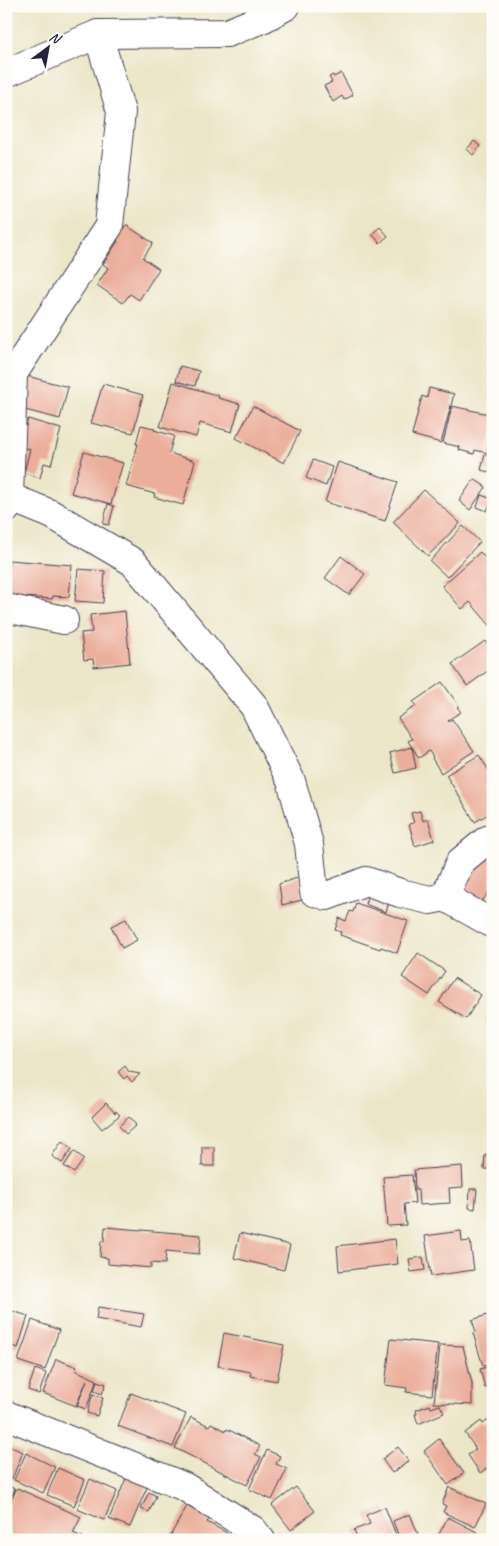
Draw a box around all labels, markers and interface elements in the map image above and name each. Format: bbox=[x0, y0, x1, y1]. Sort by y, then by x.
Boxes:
north arrow bbox=[22, 22, 72, 72]
text: N bbox=[46, 28, 65, 48]

